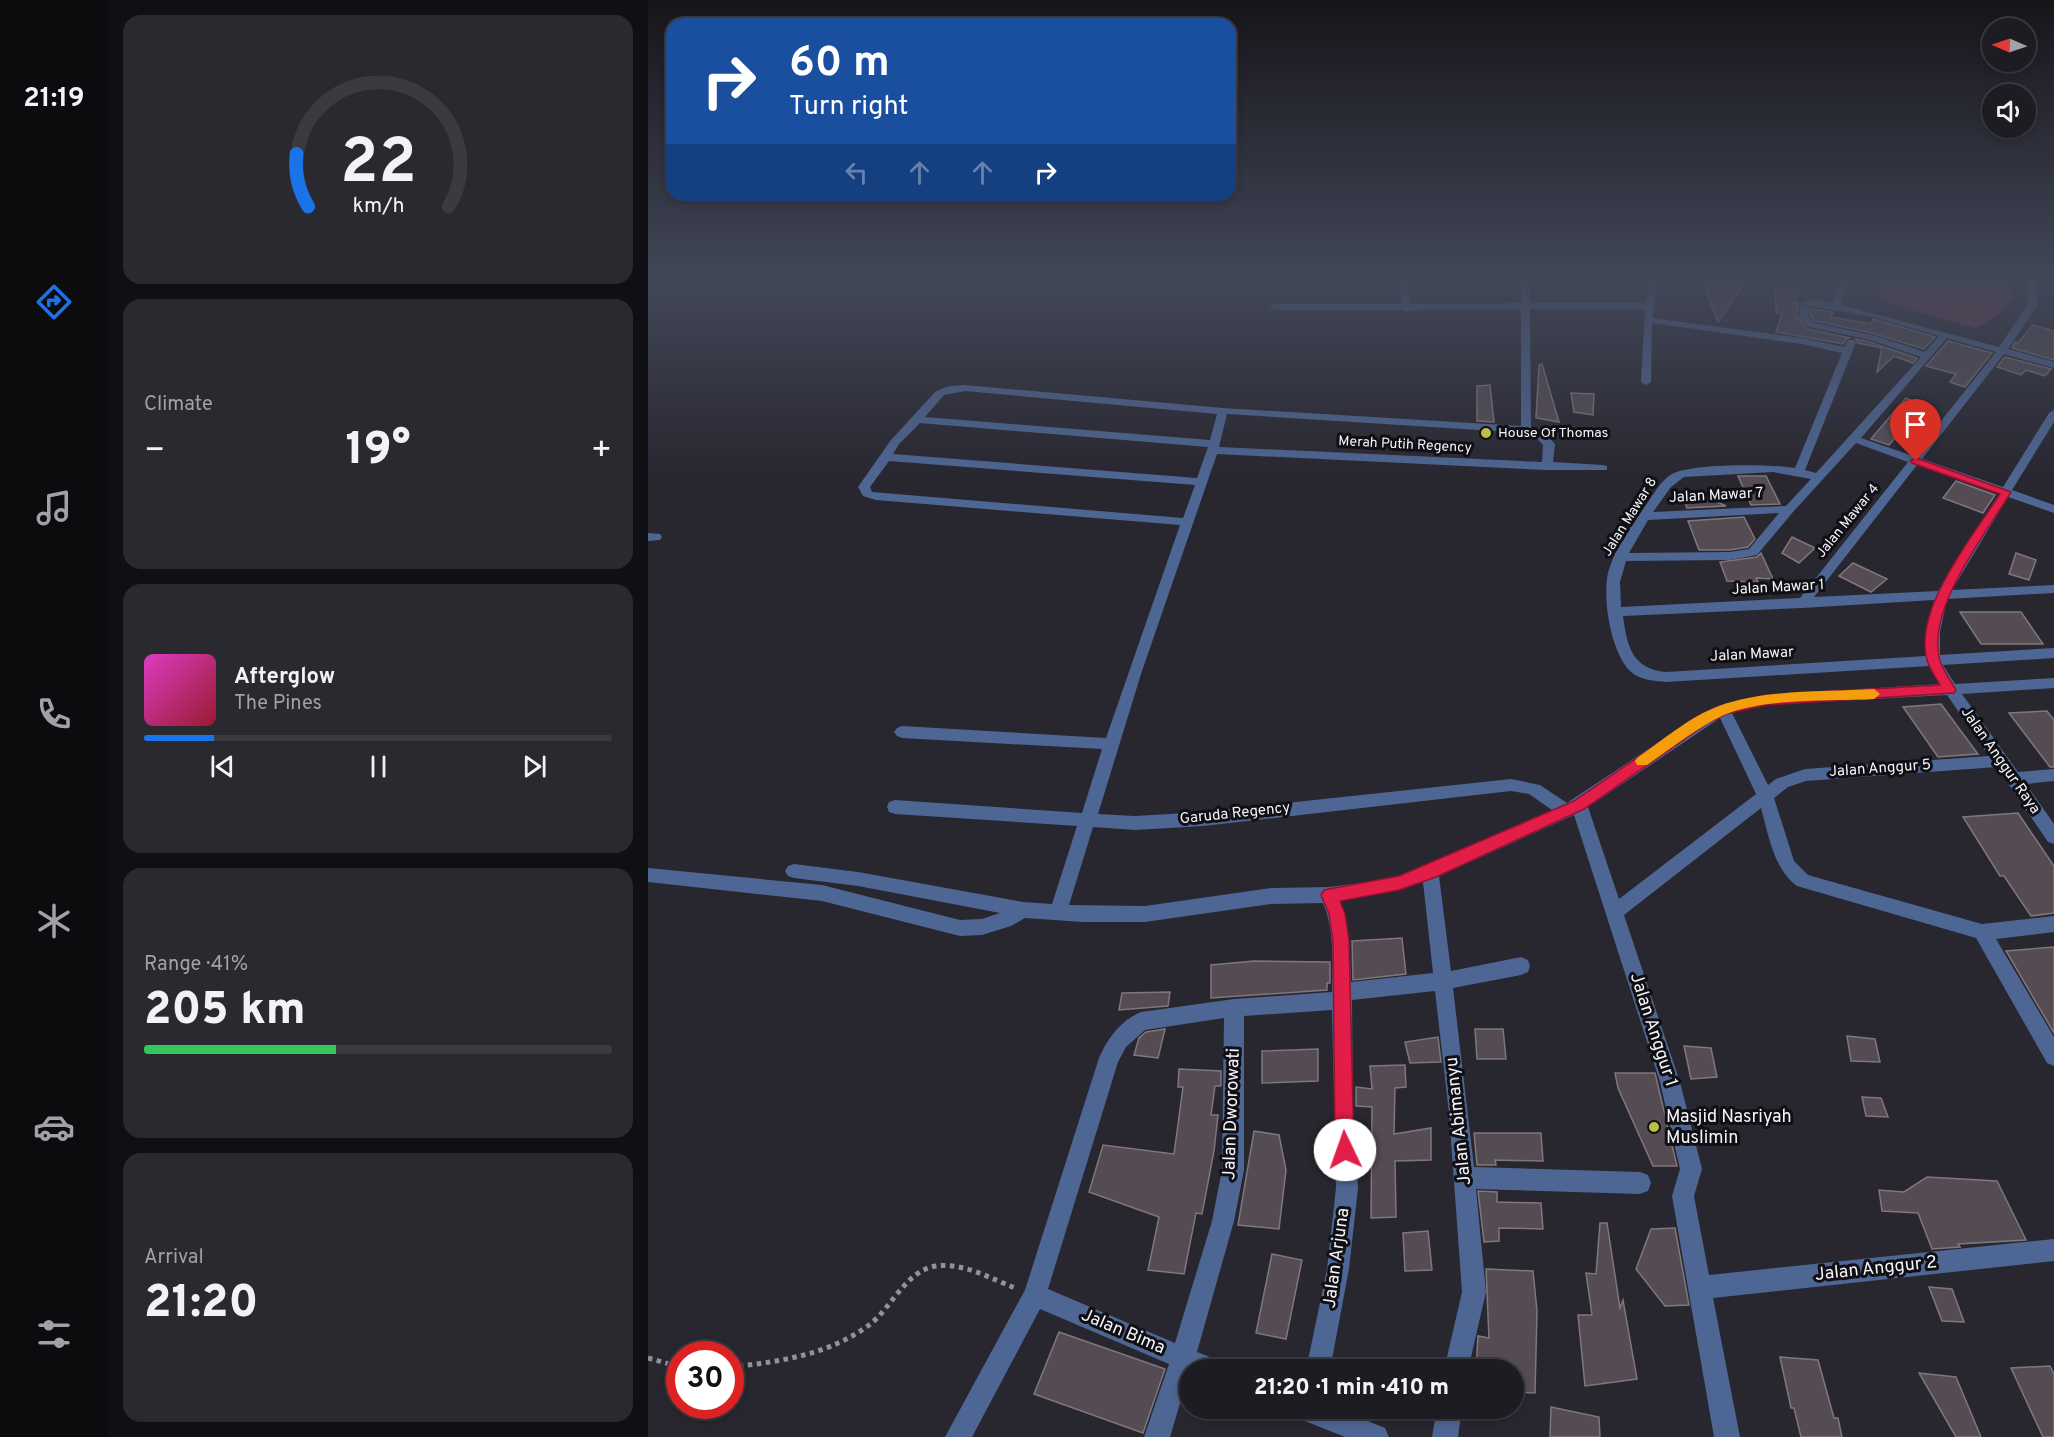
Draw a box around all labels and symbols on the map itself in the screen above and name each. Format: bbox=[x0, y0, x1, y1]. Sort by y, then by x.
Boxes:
north arrow bbox=[1982, 18, 2036, 72]
pin bbox=[1890, 399, 1941, 461]
place label: House Of Thomas bbox=[1498, 425, 1608, 442]
marker: House Of Thomas bbox=[1479, 426, 1493, 440]
street label: Merah Putih Regency bbox=[1338, 433, 1472, 457]
street label: Jalan Mawar 8 bbox=[1599, 474, 1661, 560]
street label: Jalan Mawar 4 bbox=[1813, 481, 1883, 561]
street label: Jalan Mawar 7 bbox=[1668, 484, 1764, 508]
street label: Jalan Mawar 1 bbox=[1731, 576, 1825, 600]
street label: Jalan Mawar bbox=[1710, 643, 1795, 667]
street label: Jalan Anggur Raya bbox=[1956, 704, 2044, 818]
street label: Jalan Anggur 5 bbox=[1828, 756, 1932, 782]
street label: Garuda Regency bbox=[1179, 799, 1291, 829]
street label: Jalan Anggur 1 bbox=[1624, 970, 1682, 1090]
street label: Jalan Dworowati bbox=[1218, 1048, 1246, 1180]
street label: Jalan Abimanyu bbox=[1441, 1056, 1477, 1186]
place label: Masjid Nasriyah Muslimin bbox=[1666, 1106, 1792, 1150]
position arrow bbox=[1313, 1118, 1377, 1182]
marker: Masjid Nasriyah Muslimin bbox=[1647, 1120, 1661, 1134]
street label: Jalan Arjuna bbox=[1319, 1206, 1355, 1310]
street label: Jalan Anggur 2 bbox=[1814, 1251, 1938, 1287]
street label: Jalan Bima bbox=[1077, 1304, 1169, 1360]
speed limit sign: 30 bbox=[666, 1341, 744, 1419]

